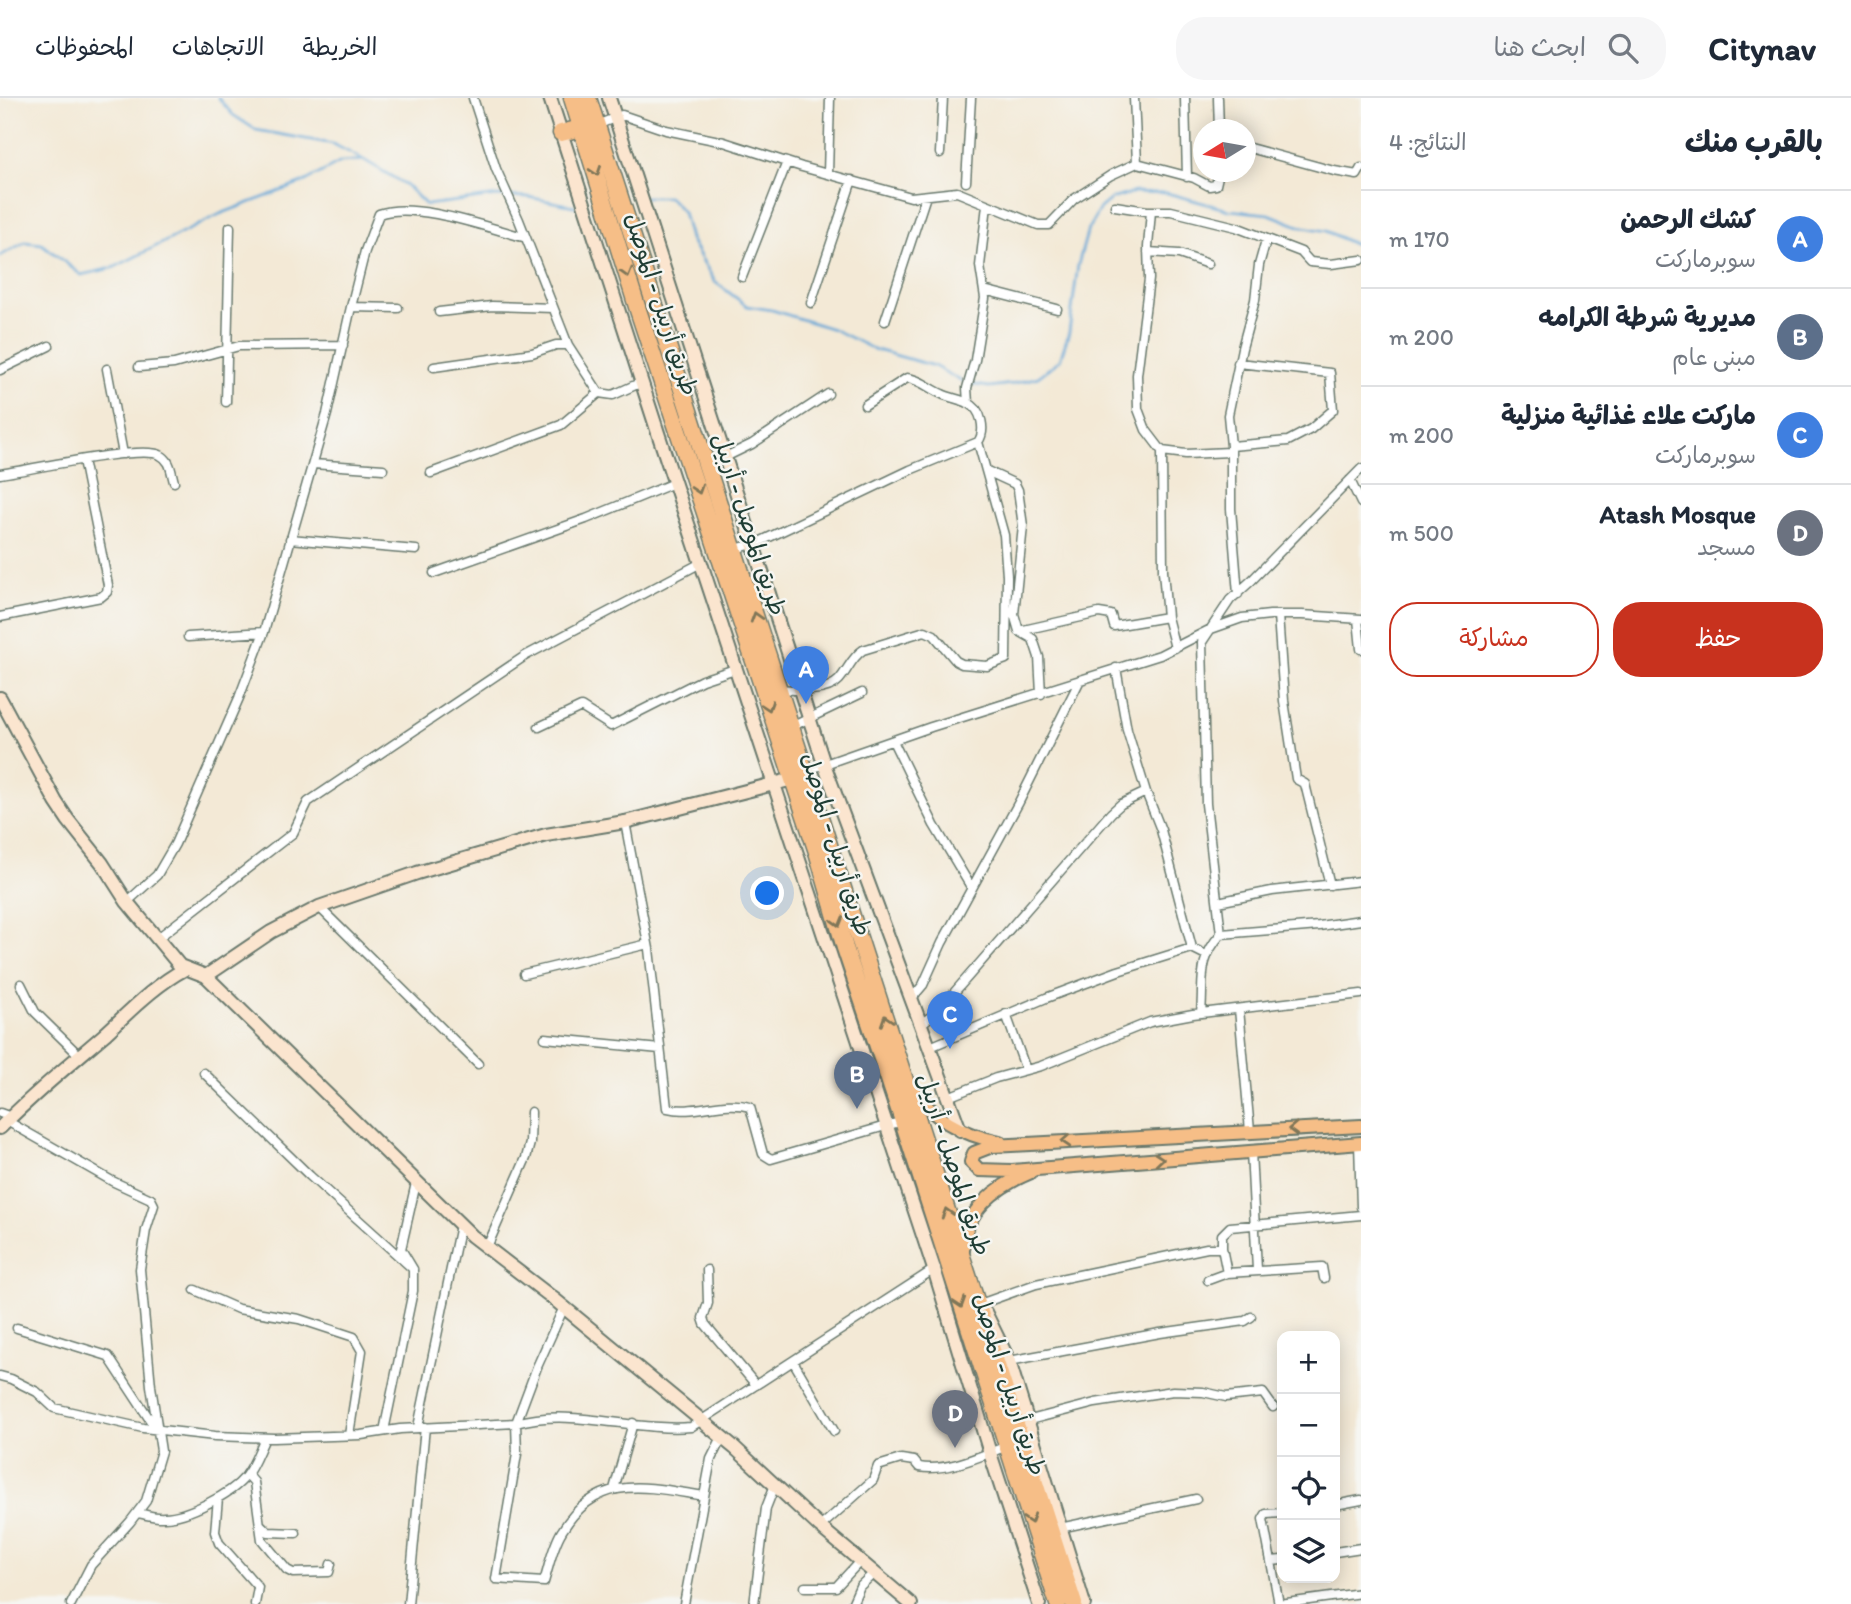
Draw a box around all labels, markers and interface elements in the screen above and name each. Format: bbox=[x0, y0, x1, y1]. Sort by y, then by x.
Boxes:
search box bbox=[1176, 17, 1666, 80]
icon: search bbox=[1604, 29, 1642, 67]
text: Citynav bbox=[1708, 29, 1816, 68]
text: ابحث هنا bbox=[1493, 31, 1586, 63]
text: المحفوظات bbox=[35, 32, 134, 61]
text: الاتجاهات bbox=[172, 32, 265, 61]
text: الخريطة bbox=[303, 32, 377, 61]
north arrow bbox=[1193, 119, 1256, 182]
text: بالقرب منك bbox=[1685, 123, 1823, 160]
text: النتائج: 4 bbox=[1389, 128, 1467, 156]
one-way arrow bbox=[588, 165, 602, 177]
text: كشك الرحمن bbox=[1620, 203, 1756, 235]
street label: طريق أربيل - الموصل bbox=[618, 209, 705, 399]
text: 170 m bbox=[1389, 225, 1450, 253]
text: A bbox=[1793, 225, 1807, 253]
text: سوبرماركت bbox=[1655, 245, 1756, 273]
one-way arrow bbox=[619, 267, 634, 279]
text: مديرية شرطة الكرامه bbox=[1538, 301, 1756, 333]
text: 200 m bbox=[1389, 323, 1454, 351]
text: B bbox=[1793, 323, 1807, 351]
text: مبنى عام bbox=[1672, 343, 1756, 371]
text: ماركت علاء غذائية منزلية bbox=[1501, 399, 1756, 431]
text: 200 m bbox=[1389, 421, 1454, 449]
text: C bbox=[1793, 421, 1807, 449]
street label: طريق الموصل - أربيل bbox=[706, 429, 793, 619]
text: سوبرماركت bbox=[1655, 441, 1756, 469]
one-way arrow bbox=[690, 483, 705, 495]
text: Atash Mosque bbox=[1599, 498, 1756, 530]
text: 500 m bbox=[1389, 519, 1454, 547]
text: D bbox=[1792, 519, 1808, 547]
text: مسجد bbox=[1697, 533, 1756, 561]
button: مشاركة bbox=[1389, 602, 1599, 677]
button: حفظ bbox=[1613, 602, 1823, 677]
one-way arrow bbox=[750, 612, 764, 624]
pin: A bbox=[783, 646, 829, 704]
one-way arrow bbox=[760, 699, 774, 711]
street label: طريق أربيل - الموصل bbox=[794, 749, 879, 940]
your location bbox=[750, 876, 784, 910]
one-way arrow bbox=[829, 916, 844, 928]
pin: C bbox=[927, 991, 973, 1049]
one-way arrow bbox=[879, 1015, 894, 1027]
pin: B bbox=[834, 1051, 880, 1109]
street label: طريق الموصل - أربيل bbox=[911, 1069, 998, 1259]
one-way arrow bbox=[1287, 1122, 1298, 1137]
one-way arrow bbox=[1060, 1134, 1071, 1149]
one-way arrow bbox=[1154, 1152, 1165, 1167]
one-way arrow bbox=[941, 1207, 956, 1219]
street label: طريق أربيل - الموصل bbox=[966, 1289, 1053, 1479]
one-way arrow bbox=[952, 1296, 966, 1309]
map controls bbox=[1277, 1331, 1340, 1583]
button: + bbox=[1277, 1331, 1340, 1394]
pin: D bbox=[932, 1390, 978, 1448]
button: − bbox=[1277, 1394, 1340, 1457]
button: locate bbox=[1277, 1457, 1340, 1520]
one-way arrow bbox=[1022, 1513, 1037, 1525]
button: layers bbox=[1277, 1520, 1340, 1583]

